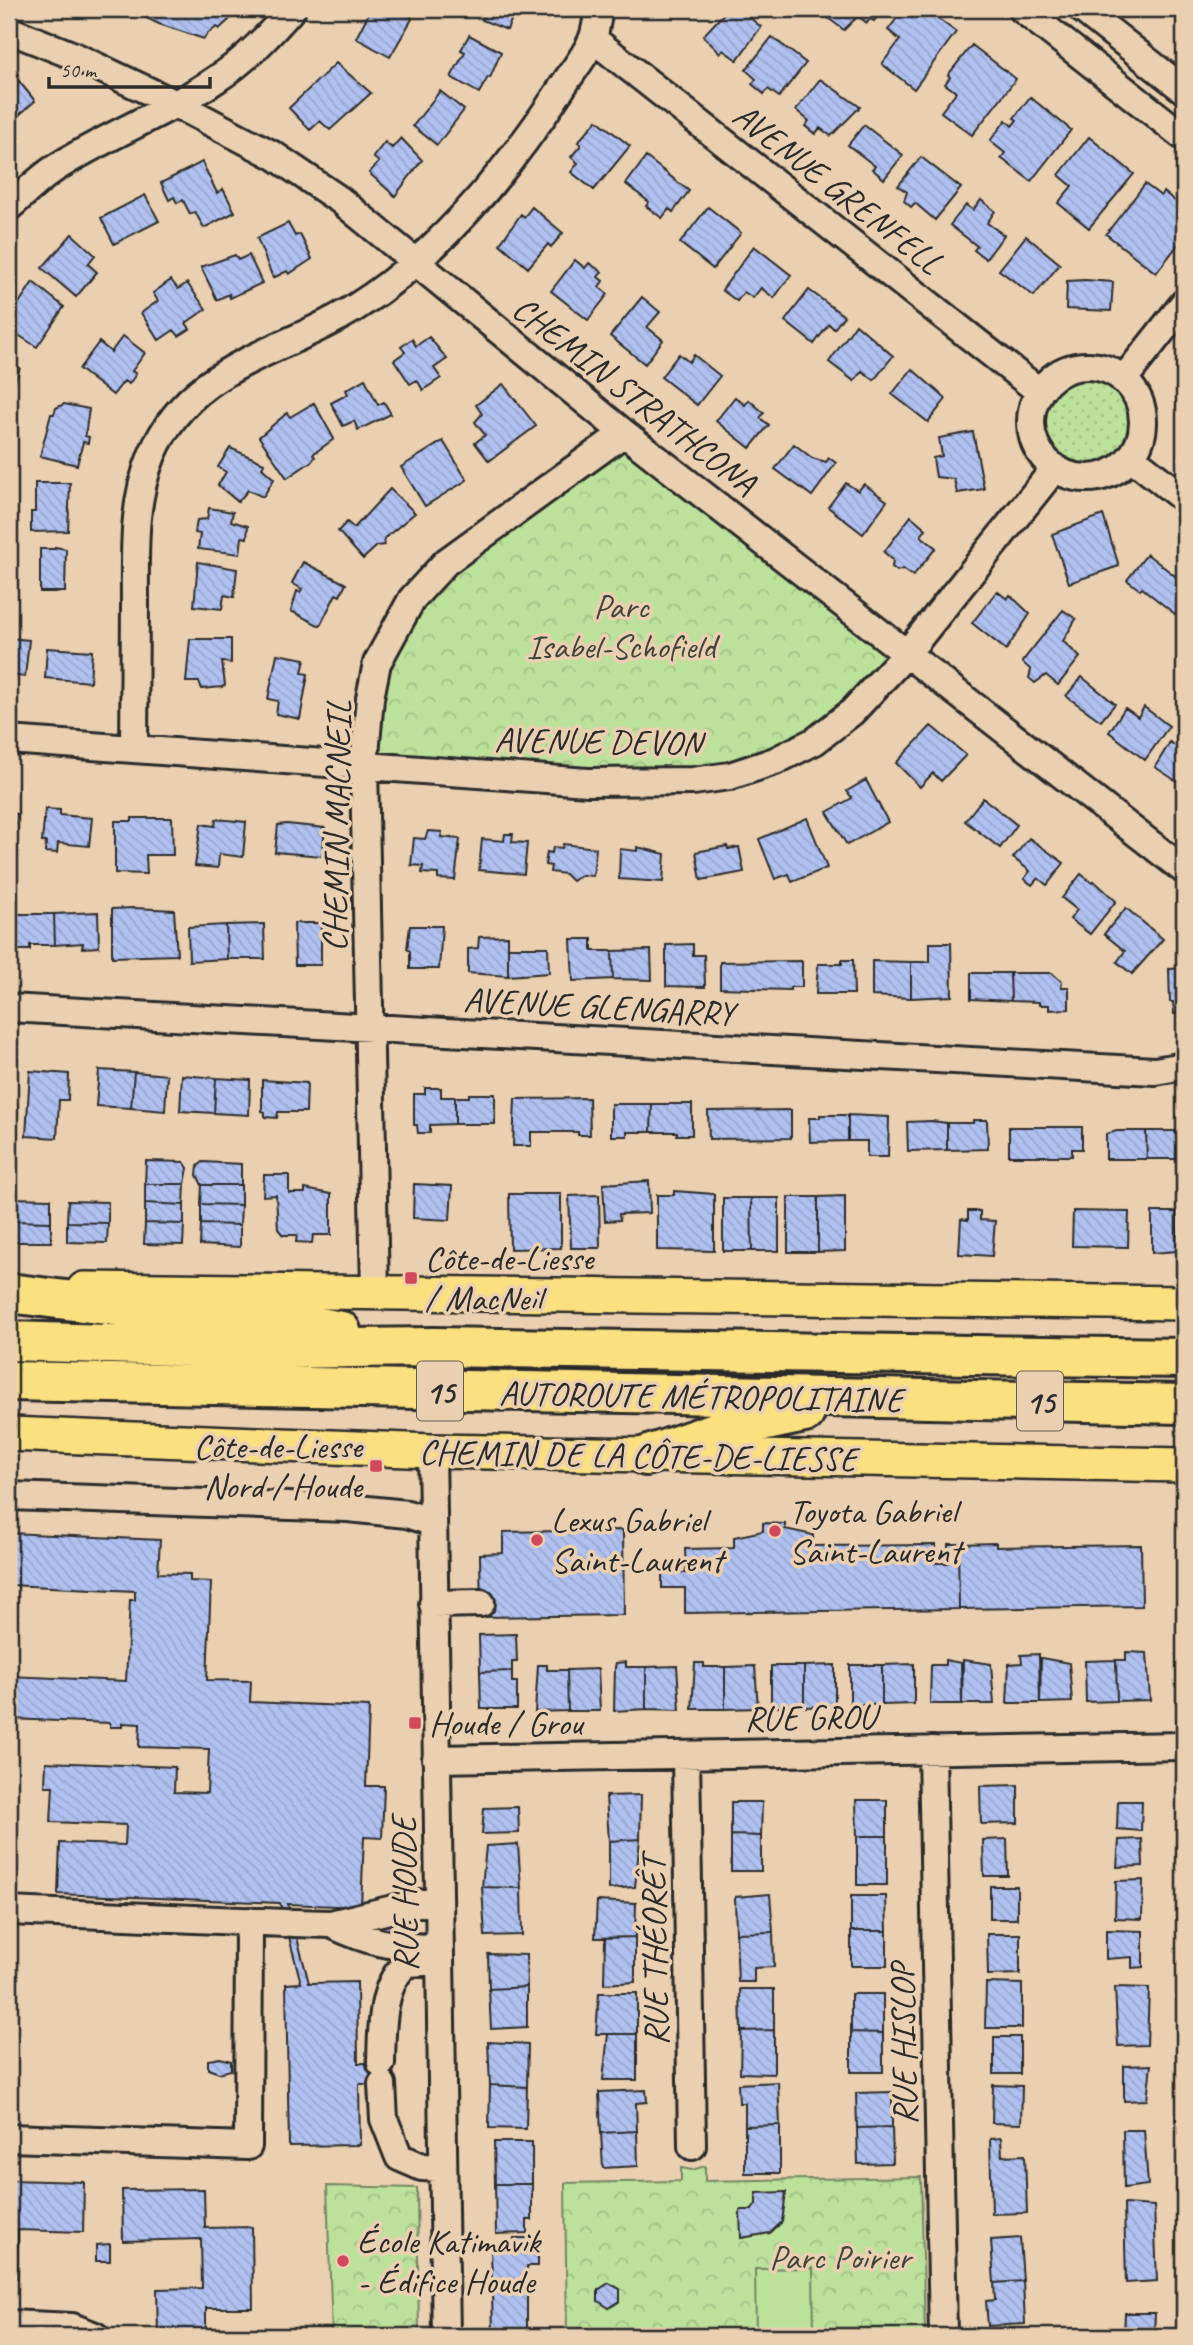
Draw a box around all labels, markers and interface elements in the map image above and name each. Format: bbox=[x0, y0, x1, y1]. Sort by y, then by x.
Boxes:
scale bar bbox=[49, 46, 210, 90]
text: 50 m bbox=[60, 57, 98, 83]
street label: AVENUE GRENFELL bbox=[724, 93, 951, 284]
street label: CHEMIN STRATHCONA bbox=[504, 286, 767, 506]
park label: Parc Isabel-Schofield bbox=[527, 584, 721, 669]
street label: CHEMIN MACNEIL bbox=[312, 700, 361, 952]
street label: AVENUE DEVON bbox=[494, 717, 707, 766]
street label: AVENUE GLENGARRY bbox=[462, 977, 740, 1036]
place label: Côte-de-Liesse / MacNeil bbox=[425, 1236, 596, 1321]
marker: Côte-de-Liesse / MacNeil bbox=[403, 1270, 419, 1286]
road number: 15 bbox=[417, 1362, 463, 1420]
street label: AUTOROUTE MÉTROPOLITAINE bbox=[499, 1370, 908, 1423]
road number: 15 bbox=[1017, 1372, 1063, 1430]
place label: Côte-de-Liesse Nord / Houde bbox=[194, 1424, 365, 1509]
street label: CHEMIN DE LA CÔTE-DE-LIESSE bbox=[419, 1429, 862, 1482]
marker: Côte-de-Liesse Nord / Houde bbox=[368, 1458, 384, 1474]
place label: Toyota Gabriel Saint-Laurent bbox=[789, 1489, 965, 1574]
place label: Lexus Gabriel Saint-Laurent bbox=[551, 1498, 727, 1583]
marker: Toyota Gabriel Saint-Laurent bbox=[767, 1523, 783, 1539]
marker: Lexus Gabriel Saint-Laurent bbox=[529, 1532, 545, 1548]
street label: RUE GROU bbox=[744, 1694, 882, 1741]
place label: Houde / Grou bbox=[429, 1701, 585, 1746]
marker: Houde / Grou bbox=[407, 1715, 423, 1731]
street label: RUE HOUDE bbox=[381, 1811, 428, 1972]
street label: RUE THÉORÊT bbox=[630, 1849, 679, 2046]
street label: RUE HISLOP bbox=[880, 1958, 927, 2125]
place label: École Katimavik - Édifice Houde bbox=[357, 2219, 542, 2304]
park label: Parc Poirier bbox=[769, 2235, 914, 2280]
marker: École Katimavik - Édifice Houde bbox=[335, 2253, 351, 2269]

